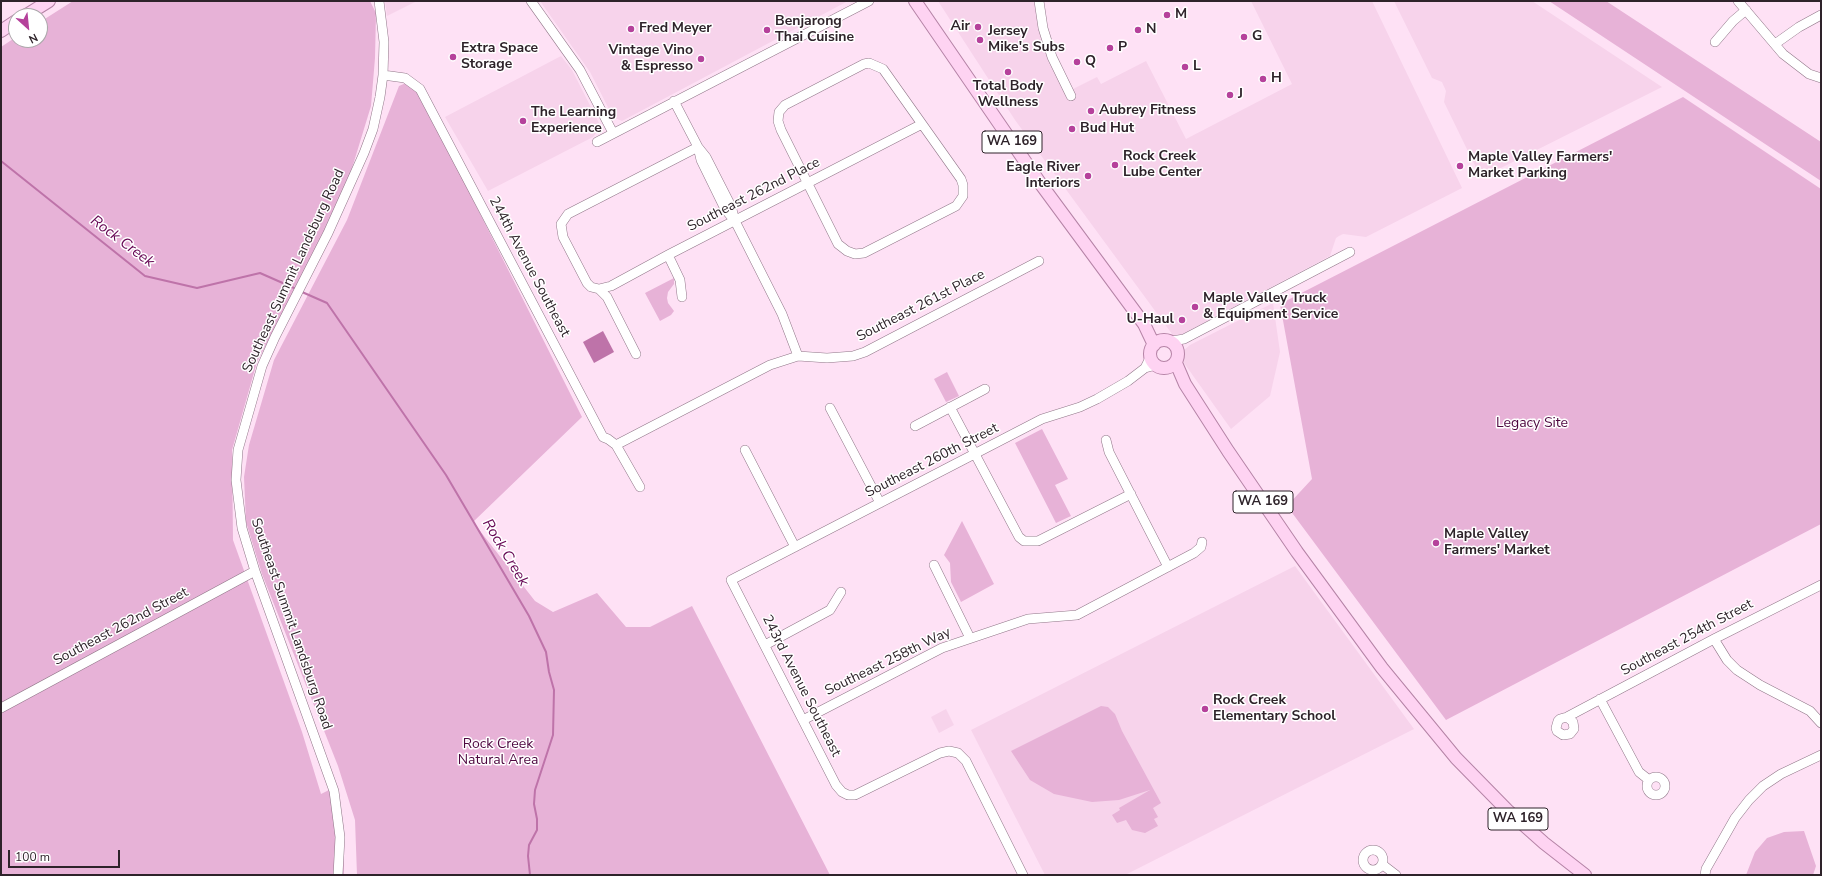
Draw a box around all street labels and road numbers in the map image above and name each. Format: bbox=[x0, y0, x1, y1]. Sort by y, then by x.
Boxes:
road number: WA 169 bbox=[982, 131, 1042, 153]
street label: Southeast 262nd Place bbox=[685, 154, 823, 236]
street label: Southeast Summit Landsburg Road bbox=[239, 167, 349, 375]
street label: 244th Avenue Southeast bbox=[485, 194, 573, 340]
street label: Southeast 261st Place bbox=[854, 266, 988, 346]
street label: Southeast 260th Street bbox=[863, 420, 1001, 502]
road number: WA 169 bbox=[1233, 491, 1293, 513]
street label: Southeast Summit Landsburg Road bbox=[247, 516, 335, 732]
street label: Southeast 262nd Street bbox=[51, 584, 191, 670]
street label: Southeast 254th Street bbox=[1618, 596, 1756, 680]
street label: 243rd Avenue Southeast bbox=[758, 612, 844, 760]
street label: Southeast 258th Way bbox=[822, 624, 954, 700]
road number: WA 169 bbox=[1488, 808, 1548, 830]

